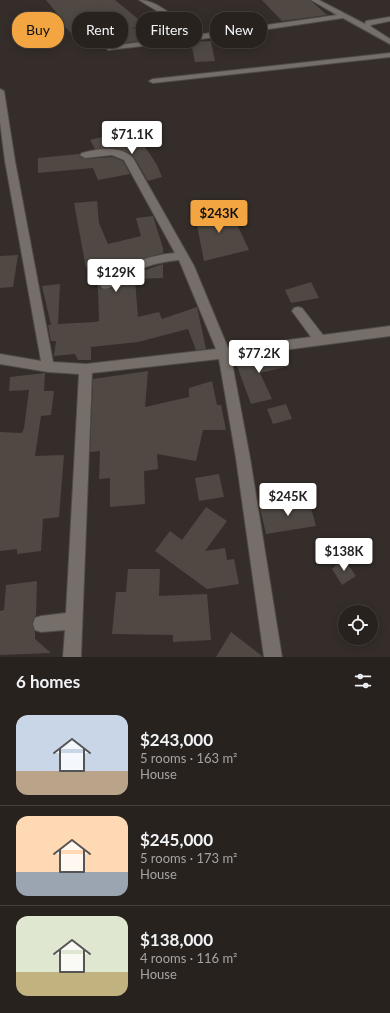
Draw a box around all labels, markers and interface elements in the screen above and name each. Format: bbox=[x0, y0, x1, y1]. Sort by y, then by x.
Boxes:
chip: Buy bbox=[12, 12, 64, 48]
chip: Rent bbox=[72, 12, 128, 48]
chip: Filters bbox=[136, 12, 202, 48]
chip: New bbox=[210, 12, 267, 48]
pin: $71.1K bbox=[99, 121, 165, 155]
text: $71.1K bbox=[111, 126, 153, 142]
pin: $243K bbox=[191, 200, 247, 234]
text: $243K bbox=[199, 205, 239, 221]
pin: $129K bbox=[88, 259, 144, 293]
text: $129K bbox=[96, 264, 136, 280]
pin: $77.2K bbox=[226, 340, 292, 374]
text: $77.2K bbox=[238, 345, 280, 361]
pin: $245K bbox=[260, 483, 316, 517]
text: $245K bbox=[268, 488, 308, 504]
pin: $138K bbox=[316, 538, 372, 572]
text: $138K bbox=[324, 543, 364, 559]
map controls bbox=[338, 605, 378, 645]
button: locate bbox=[338, 605, 378, 645]
icon: filters bbox=[352, 670, 374, 692]
text: 6 homes bbox=[16, 671, 80, 692]
text: $243,000 bbox=[140, 729, 213, 750]
icon: home bbox=[48, 731, 96, 779]
text: 5 rooms · 163 m² bbox=[140, 750, 237, 766]
text: House bbox=[140, 766, 177, 782]
text: $245,000 bbox=[140, 829, 213, 850]
icon: home bbox=[48, 832, 96, 880]
text: 5 rooms · 173 m² bbox=[140, 850, 237, 866]
text: House bbox=[140, 866, 177, 882]
text: $138,000 bbox=[140, 929, 213, 950]
icon: home bbox=[48, 932, 96, 980]
text: 4 rooms · 116 m² bbox=[140, 950, 237, 966]
text: House bbox=[140, 966, 177, 982]

